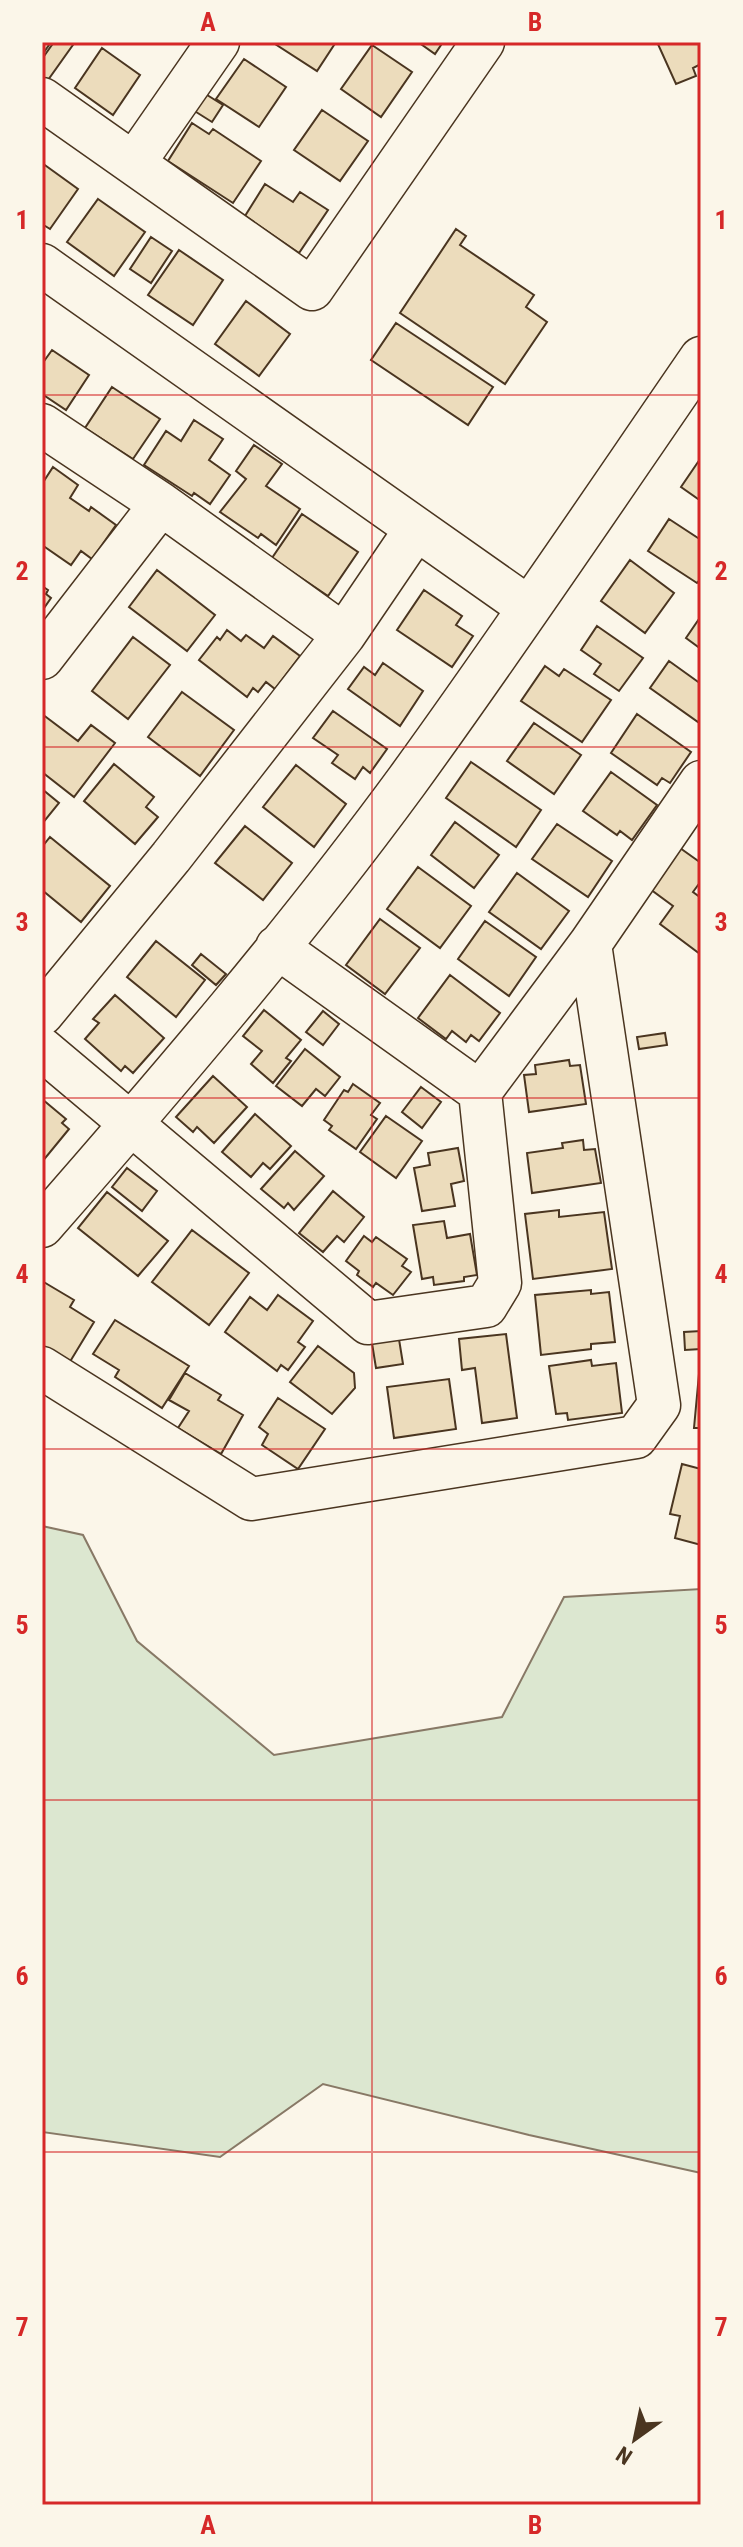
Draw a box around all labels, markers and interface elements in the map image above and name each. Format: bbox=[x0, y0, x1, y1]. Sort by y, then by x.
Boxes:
text: A bbox=[200, 7, 216, 37]
text: B bbox=[528, 7, 542, 37]
text: 1 bbox=[15, 205, 29, 235]
text: 1 bbox=[714, 205, 728, 235]
text: 2 bbox=[15, 556, 29, 586]
text: 2 bbox=[714, 556, 728, 586]
text: 3 bbox=[15, 907, 29, 937]
text: 3 bbox=[714, 907, 728, 937]
text: 4 bbox=[15, 1259, 29, 1289]
text: 4 bbox=[714, 1259, 728, 1289]
text: 5 bbox=[15, 1610, 29, 1640]
text: 5 bbox=[714, 1610, 728, 1640]
text: 6 bbox=[15, 1961, 29, 1991]
text: 6 bbox=[714, 1961, 728, 1991]
text: 7 bbox=[15, 2312, 29, 2342]
text: 7 bbox=[714, 2312, 728, 2342]
north arrow bbox=[595, 2399, 675, 2479]
text: N bbox=[612, 2441, 637, 2470]
text: A bbox=[200, 2510, 216, 2540]
text: B bbox=[528, 2510, 542, 2540]

